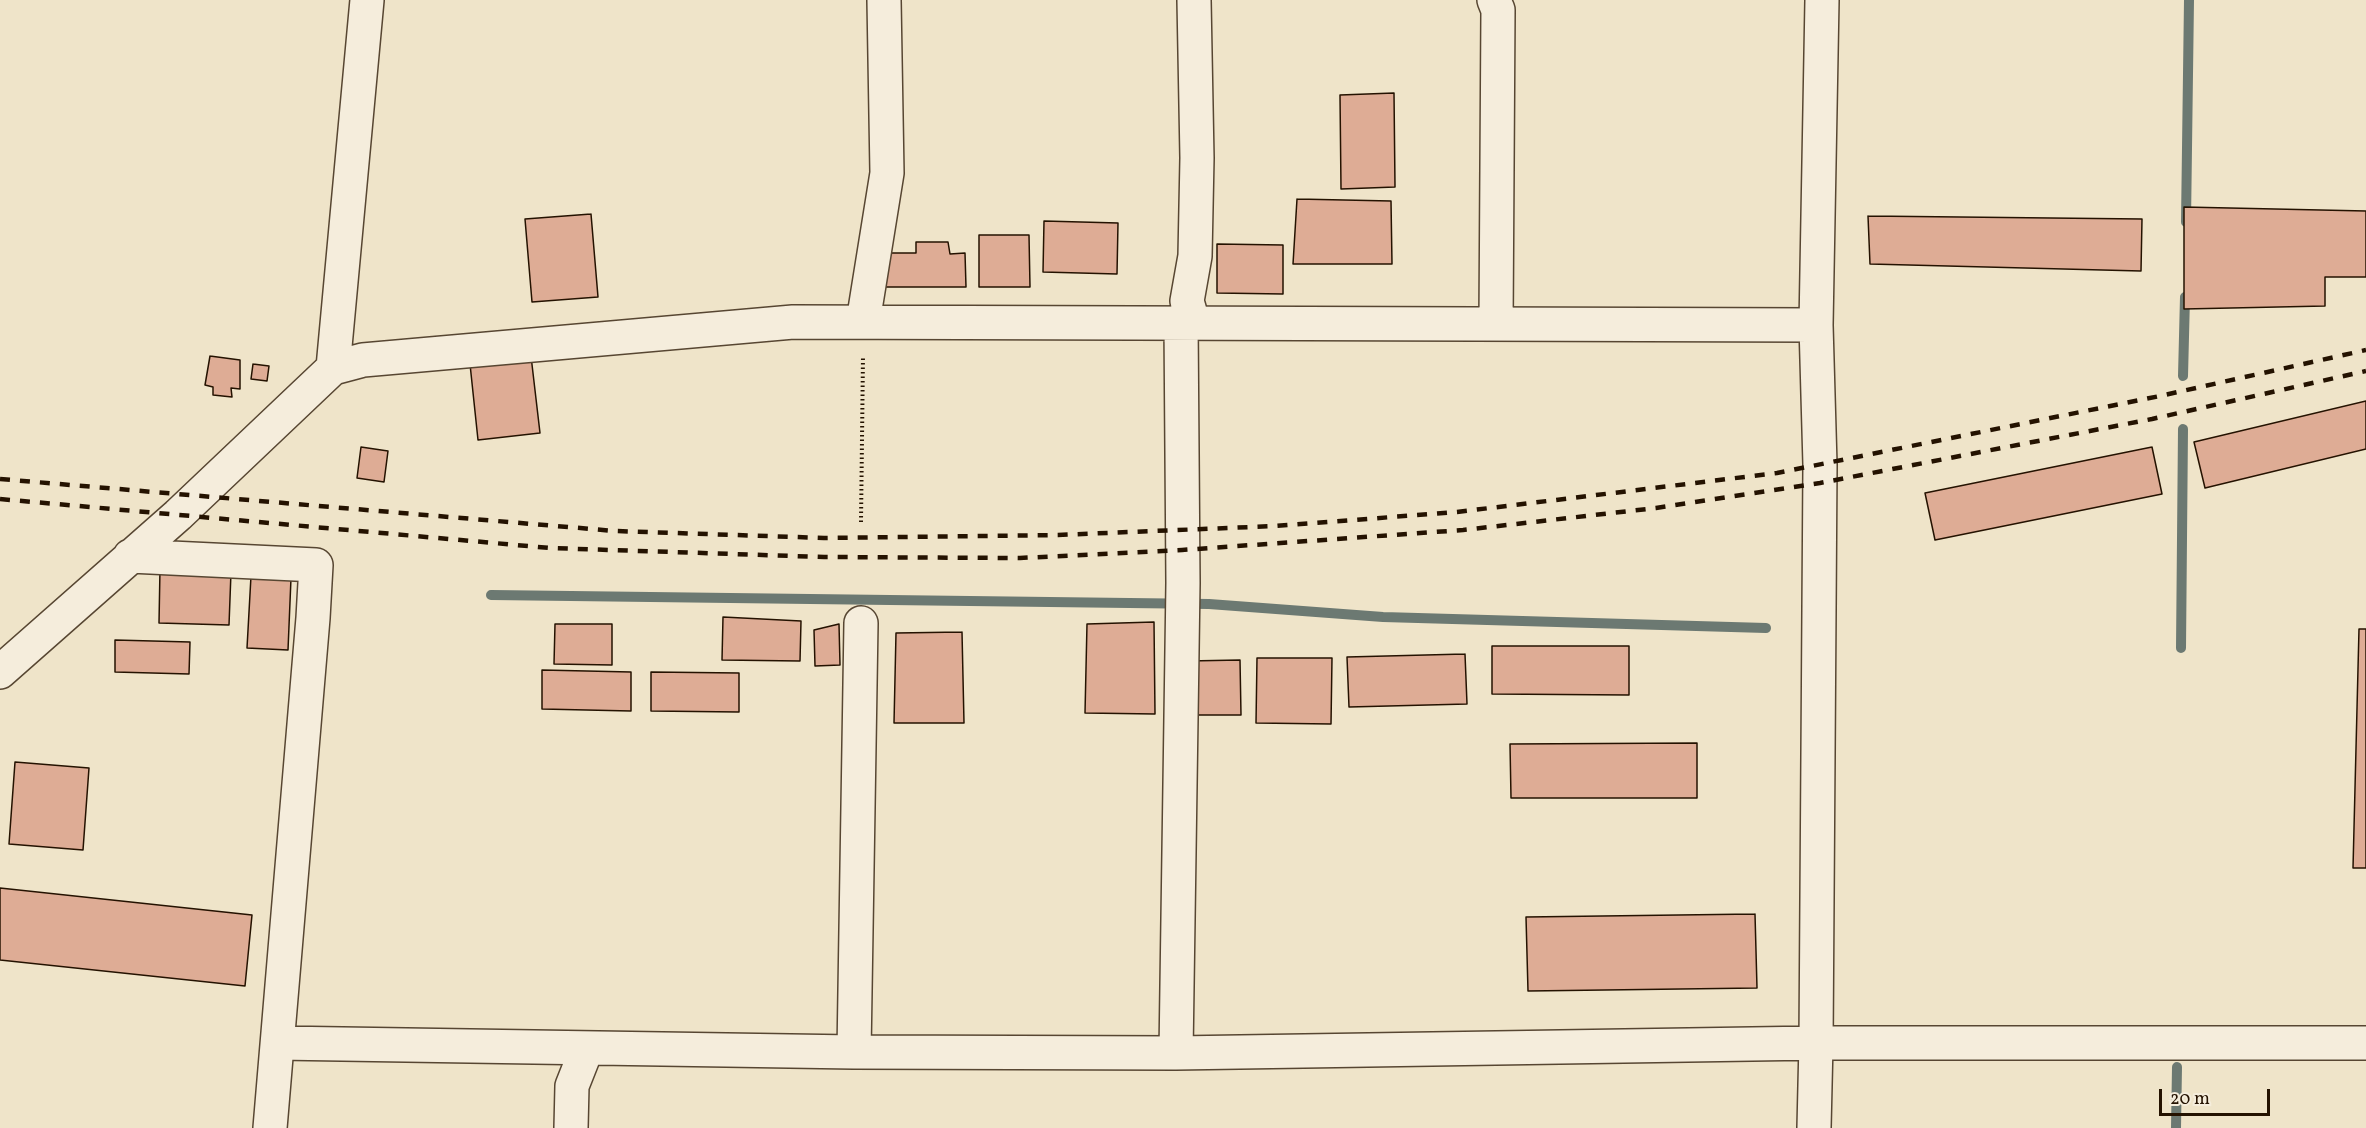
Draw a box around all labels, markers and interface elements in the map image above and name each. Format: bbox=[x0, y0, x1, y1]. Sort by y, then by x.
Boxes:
scale bar bbox=[2162, 1077, 2273, 1115]
text: 20 m bbox=[2170, 1087, 2210, 1112]

